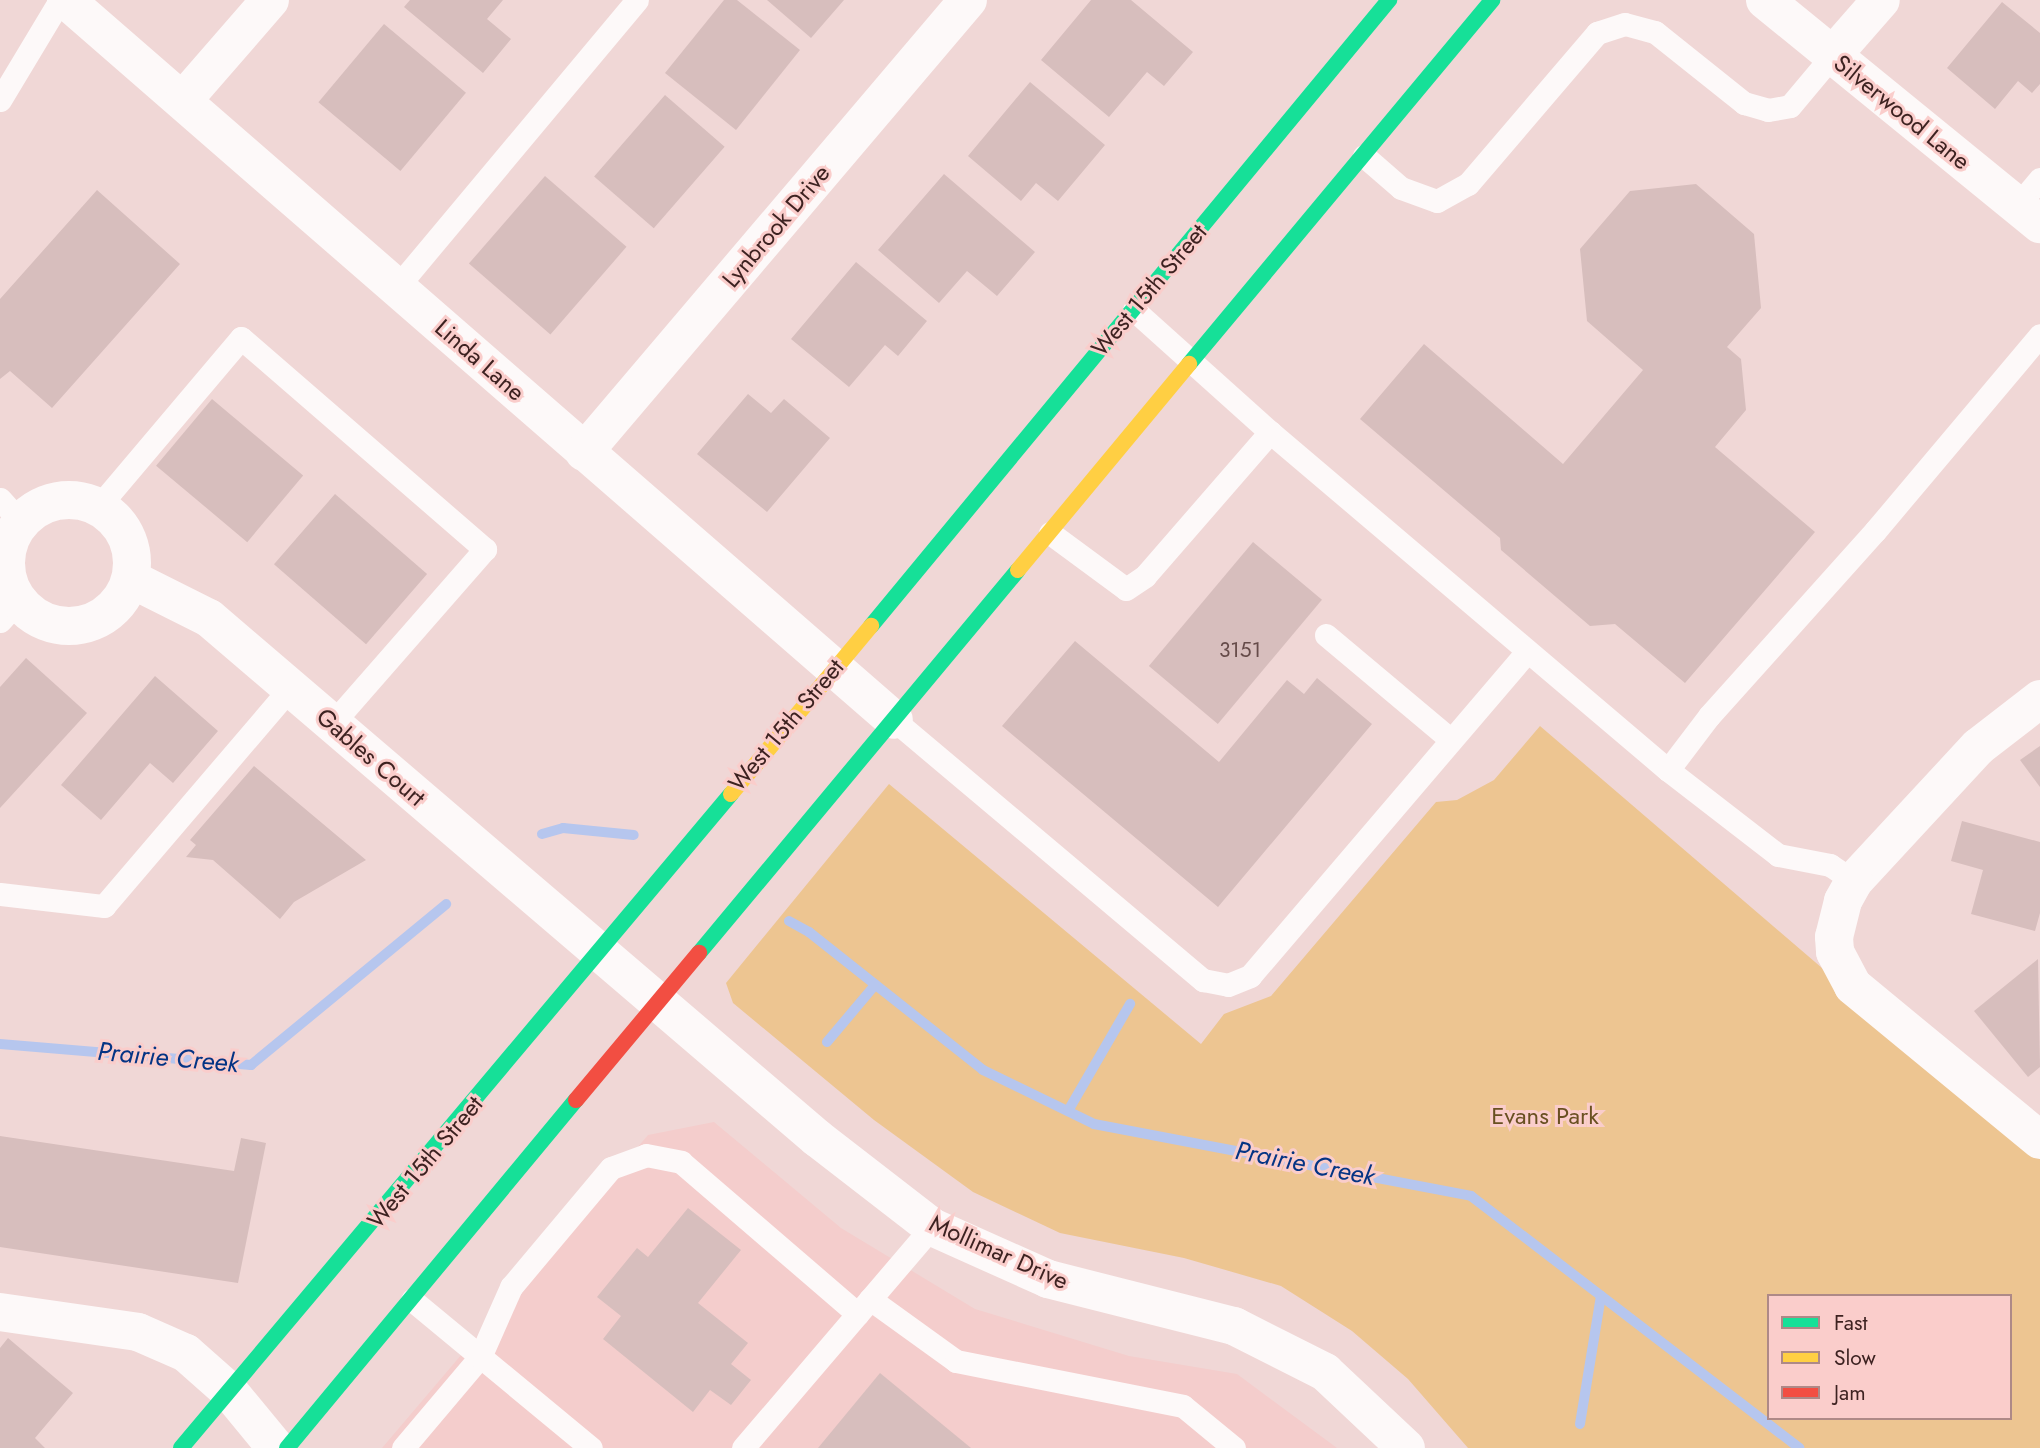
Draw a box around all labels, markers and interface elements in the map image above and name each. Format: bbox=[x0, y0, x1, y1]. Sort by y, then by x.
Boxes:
street label: Silverwood Lane bbox=[1828, 48, 1976, 176]
street label: Lynbrook Drive bbox=[716, 159, 836, 293]
street label: West 15th Street bbox=[1085, 218, 1213, 362]
street label: Linda Lane bbox=[429, 313, 531, 407]
house number: 3151 bbox=[1219, 637, 1261, 663]
street label: West 15th Street bbox=[722, 653, 850, 797]
street label: Gables Court bbox=[311, 702, 431, 812]
water label: Prairie Creek bbox=[96, 1036, 240, 1080]
street label: West 15th Street bbox=[361, 1090, 489, 1234]
park label: Evans Park bbox=[1491, 1102, 1599, 1130]
water label: Prairie Creek bbox=[1233, 1135, 1377, 1193]
street label: Mollimar Drive bbox=[925, 1209, 1073, 1295]
legend bbox=[1767, 1294, 2012, 1420]
text: Fast bbox=[1834, 1308, 1867, 1338]
text: Slow bbox=[1834, 1343, 1876, 1373]
text: Jam bbox=[1834, 1378, 1866, 1408]

